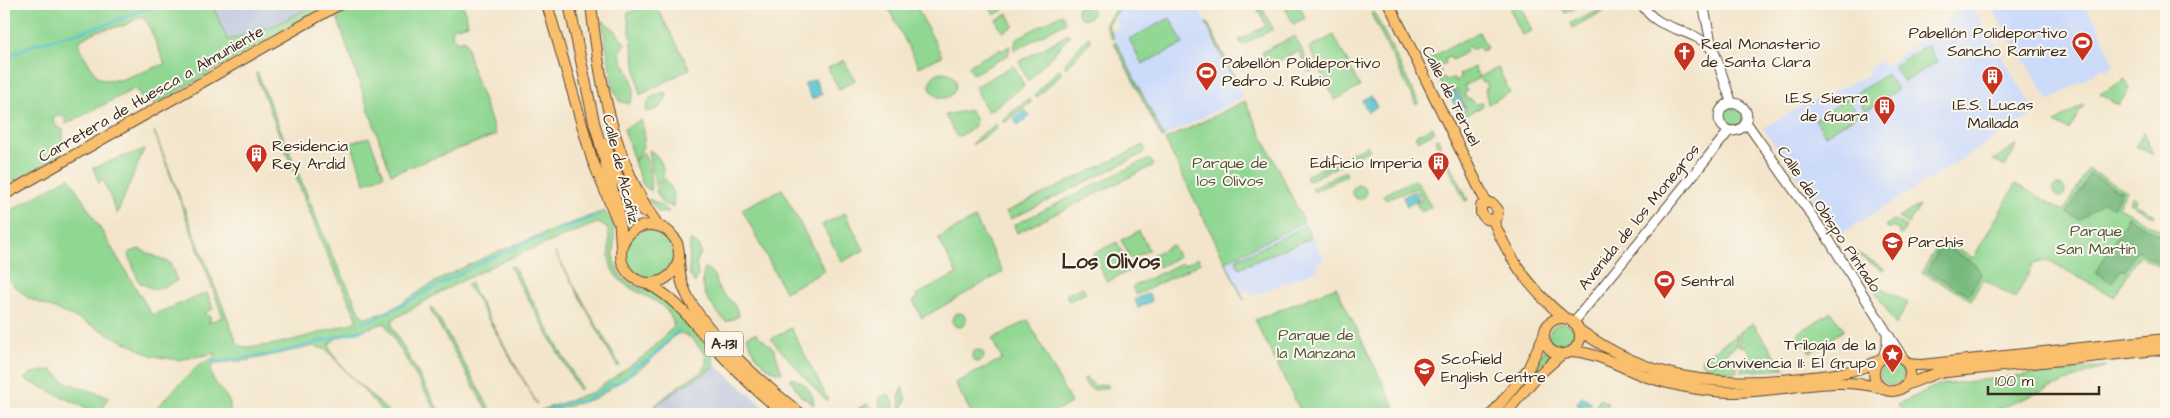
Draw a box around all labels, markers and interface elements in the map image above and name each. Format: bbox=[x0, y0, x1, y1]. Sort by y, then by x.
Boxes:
street label: Carretera de Huesca a Almuniente bbox=[34, 20, 268, 168]
place label: Pabellón Polideportivo Sancho Ramírez bbox=[1909, 22, 2067, 62]
sports icon: Pabellón Polideportivo Sancho Ramírez bbox=[2071, 30, 2095, 61]
place label: Real Monasterio de Santa Clara bbox=[1701, 33, 1820, 73]
church icon: Real Monasterio de Santa Clara bbox=[1673, 41, 1697, 72]
street label: Calle de Teruel bbox=[1416, 42, 1486, 150]
place label: Pabellón Polideportivo Pedro J. Rubio bbox=[1222, 52, 1380, 92]
sports icon: Pabellón Polideportivo Pedro J. Rubio bbox=[1194, 60, 1218, 91]
building icon: I.E.S. Lucas Mallada bbox=[1981, 64, 2005, 95]
place label: I.E.S. Sierra de Guara bbox=[1786, 87, 1868, 127]
place label: I.E.S. Lucas Mallada bbox=[1953, 94, 2033, 134]
building icon: I.E.S. Sierra de Guara bbox=[1872, 95, 1896, 126]
street label: Calle de Alcañiz bbox=[597, 112, 645, 226]
place label: Residencia Rey Ardid bbox=[272, 135, 348, 176]
street label: Avenida de los Monegros bbox=[1573, 139, 1706, 296]
street label: Calle del Obispo Pintado bbox=[1772, 141, 1886, 297]
building icon: Residencia Rey Ardid bbox=[244, 143, 268, 174]
building icon: Edificio Imperia bbox=[1426, 151, 1450, 182]
park label: Parque de los Olivos bbox=[1192, 152, 1268, 192]
place label: Edificio Imperia bbox=[1310, 152, 1422, 174]
park label: Parque San Martín bbox=[2056, 220, 2136, 260]
school or university icon: Parchís bbox=[1880, 230, 1904, 261]
place label: Parchís bbox=[1908, 231, 1964, 253]
district label: Los Olivos bbox=[1061, 247, 1161, 276]
sports icon: Sentral bbox=[1653, 269, 1677, 300]
place label: Sentral bbox=[1681, 270, 1734, 292]
park label: Parque de la Manzana bbox=[1277, 324, 1355, 364]
road number: A-131 bbox=[705, 332, 743, 356]
place label: Trilogía de la Convivencia II: El Grupo bbox=[1707, 334, 1876, 374]
place icon: Trilogía de la Convivencia II: El Grupo bbox=[1880, 342, 1904, 373]
place label: Scofield English Centre bbox=[1441, 348, 1546, 389]
school or university icon: Scofield English Centre bbox=[1413, 356, 1437, 387]
scale bar bbox=[1988, 363, 2099, 395]
text: 100 m bbox=[1995, 371, 2034, 392]

